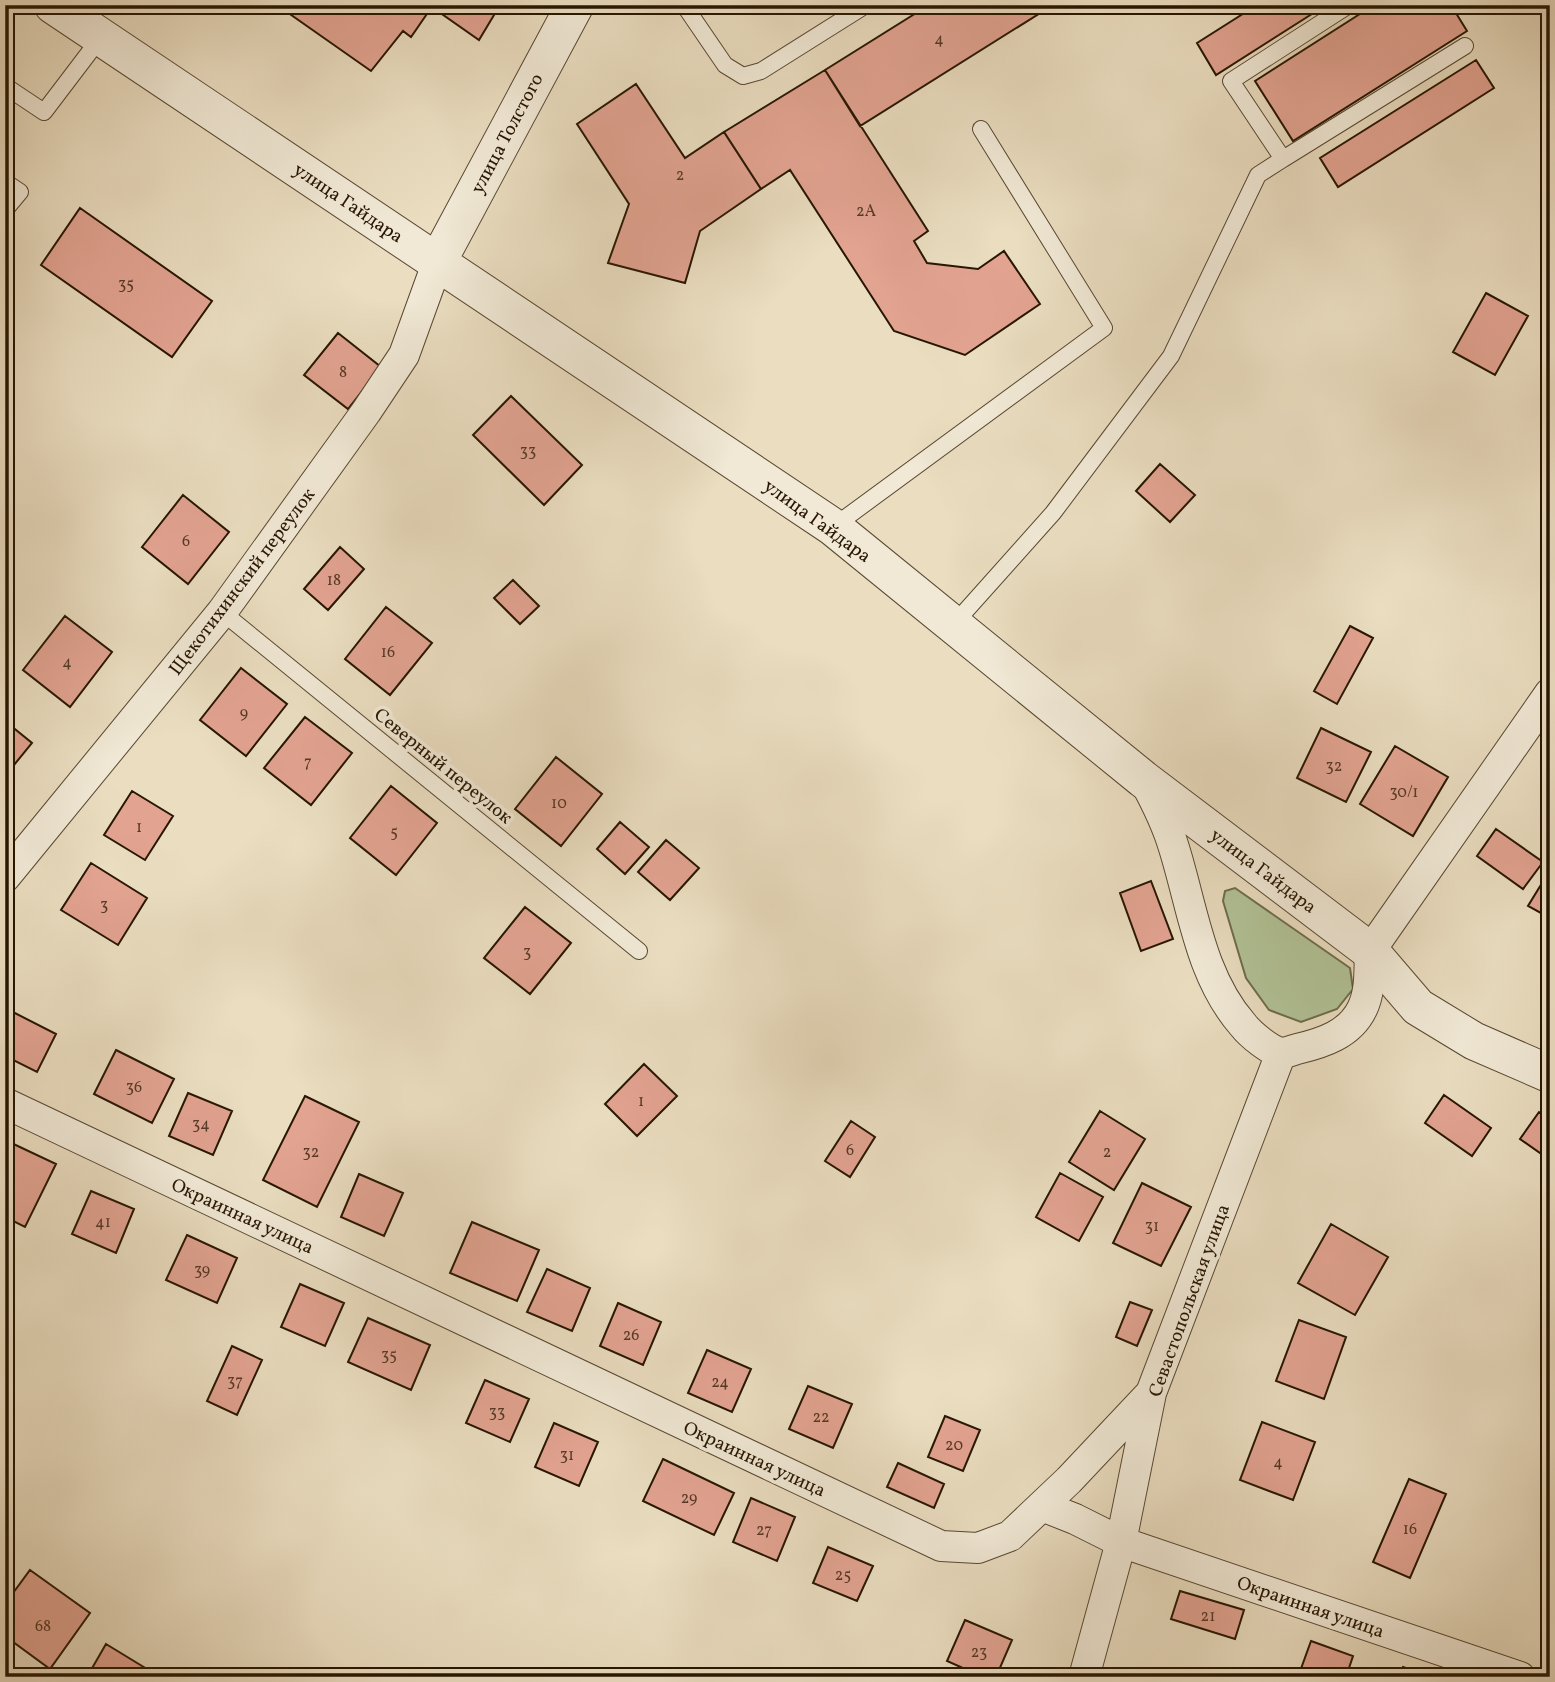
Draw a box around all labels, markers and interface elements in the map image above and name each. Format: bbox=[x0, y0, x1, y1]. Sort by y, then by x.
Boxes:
house number: 4 bbox=[934, 29, 944, 51]
street label: улица Толстого bbox=[465, 69, 550, 199]
street label: улица Гайдара bbox=[288, 157, 408, 250]
house number: 2 bbox=[676, 165, 684, 187]
house number: 2А bbox=[856, 201, 876, 223]
house number: 35 bbox=[118, 274, 134, 296]
house number: 8 bbox=[339, 362, 347, 384]
house number: 33 bbox=[520, 441, 536, 463]
street label: улица Гайдара bbox=[758, 474, 876, 570]
street label: Щекотихинский переулок bbox=[163, 483, 322, 681]
house number: 6 bbox=[182, 531, 190, 553]
house number: 18 bbox=[327, 570, 341, 592]
house number: 16 bbox=[381, 642, 395, 664]
house number: 4 bbox=[62, 652, 72, 674]
house number: 9 bbox=[240, 703, 248, 725]
street label: Северный переулок bbox=[368, 703, 518, 831]
house number: 7 bbox=[304, 752, 312, 774]
house number: 32 bbox=[1326, 756, 1342, 778]
house number: 30/1 bbox=[1389, 782, 1419, 804]
house number: 10 bbox=[551, 793, 567, 815]
house number: 1 bbox=[136, 817, 142, 839]
house number: 5 bbox=[390, 822, 398, 844]
street label: улица Гайдара bbox=[1204, 823, 1321, 920]
house number: 3 bbox=[100, 895, 108, 917]
house number: 3 bbox=[523, 942, 531, 964]
house number: 36 bbox=[126, 1077, 142, 1099]
house number: 1 bbox=[638, 1091, 644, 1113]
house number: 34 bbox=[192, 1114, 210, 1136]
house number: 6 bbox=[846, 1140, 854, 1162]
house number: 32 bbox=[303, 1142, 319, 1164]
house number: 2 bbox=[1103, 1142, 1111, 1164]
street label: Окраинная улица bbox=[167, 1172, 318, 1261]
street label: Севастопольская улица bbox=[1143, 1201, 1237, 1401]
house number: 41 bbox=[95, 1212, 111, 1234]
house number: 31 bbox=[1145, 1216, 1159, 1238]
house number: 39 bbox=[194, 1260, 210, 1282]
house number: 26 bbox=[623, 1325, 639, 1347]
house number: 35 bbox=[381, 1345, 397, 1367]
house number: 37 bbox=[227, 1371, 243, 1393]
house number: 24 bbox=[711, 1372, 729, 1394]
house number: 33 bbox=[489, 1402, 505, 1424]
house number: 22 bbox=[812, 1407, 830, 1429]
street label: Окраинная улица bbox=[679, 1415, 830, 1504]
house number: 20 bbox=[945, 1435, 963, 1457]
house number: 31 bbox=[560, 1445, 574, 1467]
house number: 4 bbox=[1273, 1452, 1283, 1474]
house number: 29 bbox=[681, 1488, 697, 1510]
house number: 16 bbox=[1403, 1519, 1417, 1541]
house number: 27 bbox=[756, 1520, 772, 1542]
house number: 25 bbox=[835, 1565, 851, 1587]
street label: Окраинная улица bbox=[1233, 1570, 1388, 1645]
house number: 21 bbox=[1201, 1606, 1215, 1628]
house number: 68 bbox=[35, 1616, 51, 1638]
house number: 23 bbox=[971, 1642, 987, 1664]

